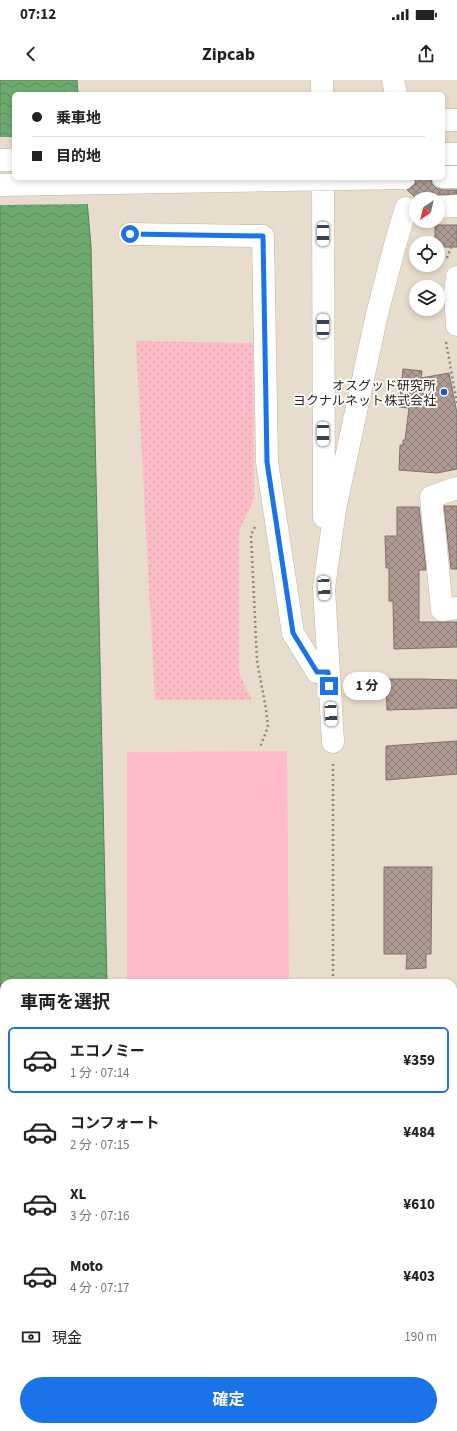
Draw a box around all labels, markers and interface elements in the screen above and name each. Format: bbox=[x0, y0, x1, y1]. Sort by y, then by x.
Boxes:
text: 07:12 bbox=[20, 4, 56, 25]
text: Zipcab bbox=[202, 42, 255, 67]
icon: back bbox=[20, 43, 42, 65]
icon: share bbox=[415, 43, 437, 65]
text: 乗車地 bbox=[56, 108, 101, 129]
text: 目的地 bbox=[56, 146, 101, 167]
north arrow bbox=[409, 192, 445, 228]
map controls bbox=[409, 192, 445, 316]
car bbox=[317, 222, 329, 246]
route start bbox=[121, 225, 139, 243]
button: locate bbox=[409, 236, 445, 272]
button: layers bbox=[409, 280, 445, 316]
car bbox=[317, 314, 329, 338]
place label: オスグッド研究所 ヨクナルネット株式会社 bbox=[293, 377, 436, 410]
marker: オスグッド研究所 ヨクナルネット株式会社 bbox=[439, 387, 449, 397]
car bbox=[317, 422, 329, 446]
car bbox=[317, 576, 331, 600]
callout: 1 分 bbox=[343, 672, 391, 700]
route end bbox=[320, 677, 338, 695]
text: 1 分 bbox=[356, 677, 378, 695]
car bbox=[324, 702, 338, 726]
text: 車両を選択 bbox=[20, 990, 110, 1015]
text: エコノミー bbox=[70, 1041, 145, 1062]
icon: car bbox=[22, 1042, 58, 1078]
text: ¥359 bbox=[403, 1050, 435, 1071]
text: 1 分 · 07:14 bbox=[70, 1064, 130, 1082]
text: コンフォート bbox=[70, 1113, 160, 1134]
icon: car bbox=[22, 1114, 58, 1150]
text: ¥484 bbox=[403, 1122, 435, 1143]
text: 2 分 · 07:15 bbox=[70, 1136, 130, 1154]
text: XL bbox=[70, 1184, 86, 1205]
icon: car bbox=[22, 1186, 58, 1222]
text: ¥610 bbox=[403, 1194, 435, 1215]
text: 3 分 · 07:16 bbox=[70, 1207, 130, 1225]
text: Moto bbox=[70, 1256, 103, 1277]
icon: car bbox=[22, 1258, 58, 1294]
text: ¥403 bbox=[403, 1266, 435, 1287]
text: 4 分 · 07:17 bbox=[70, 1279, 130, 1297]
icon: cash bbox=[20, 1326, 42, 1348]
text: 現金 bbox=[52, 1328, 82, 1349]
text: 190 m bbox=[404, 1328, 437, 1346]
button: 確定 bbox=[20, 1377, 437, 1423]

